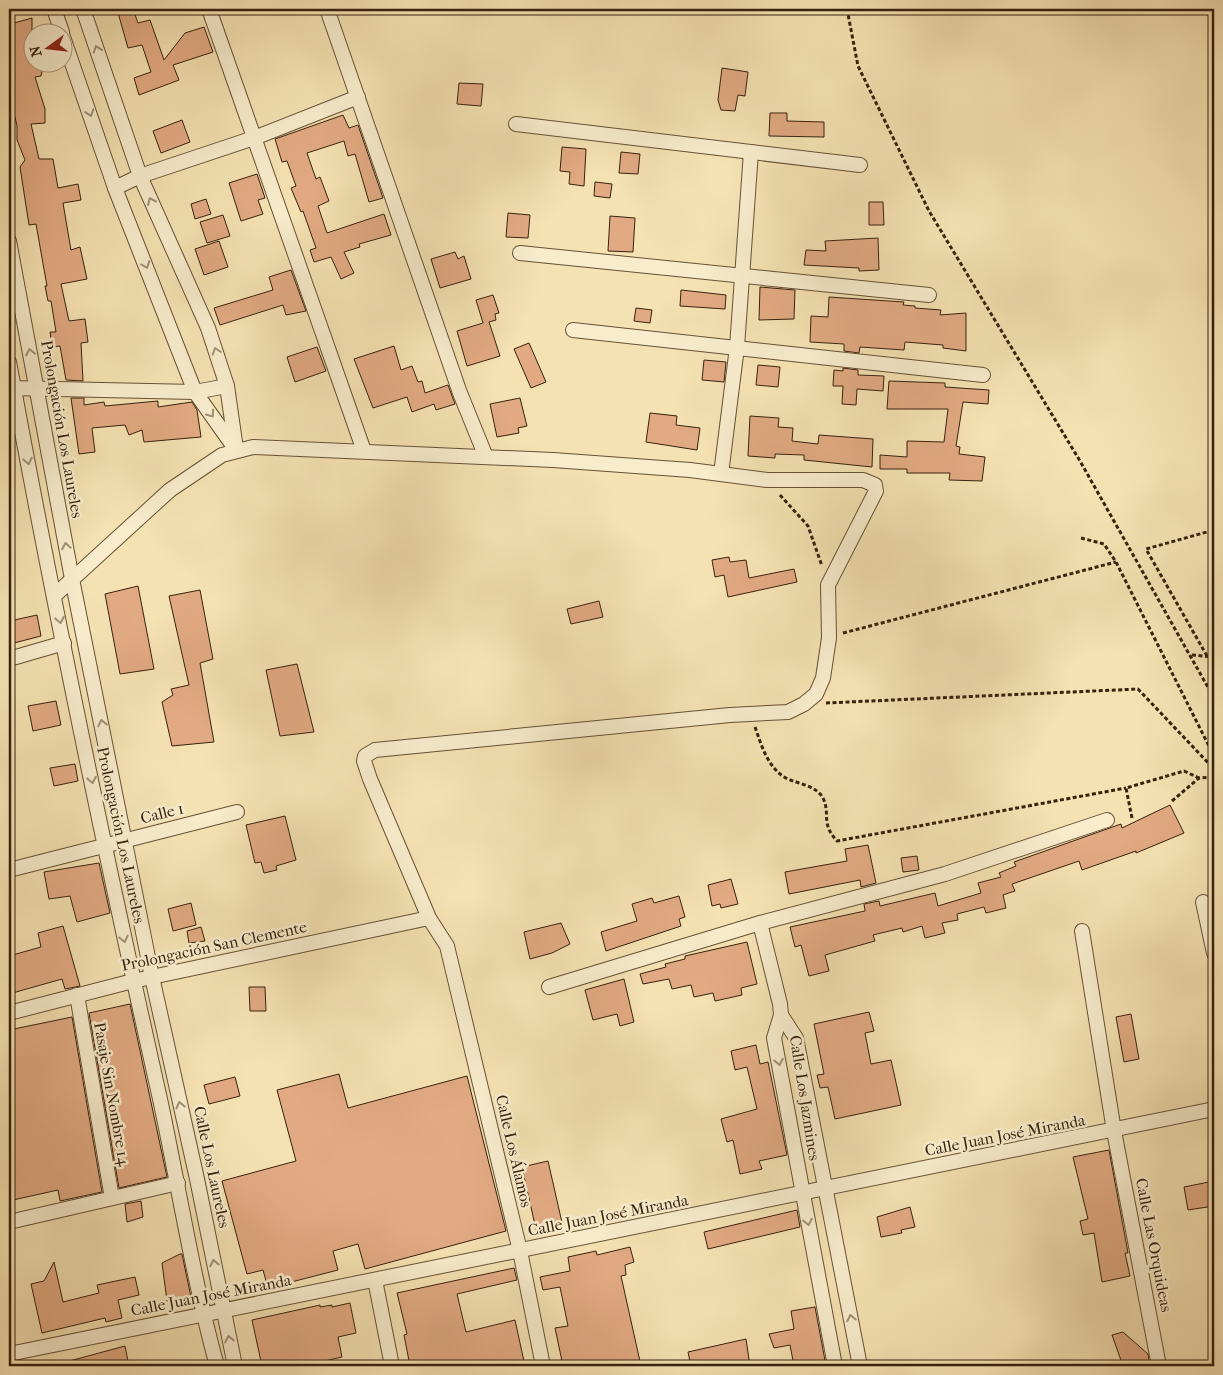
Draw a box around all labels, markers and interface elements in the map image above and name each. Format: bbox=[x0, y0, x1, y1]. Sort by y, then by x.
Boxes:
north arrow bbox=[22, 22, 72, 72]
text: N bbox=[26, 44, 46, 59]
one-way arrow bbox=[92, 45, 102, 53]
one-way arrow bbox=[84, 108, 94, 117]
one-way arrow bbox=[147, 197, 158, 206]
one-way arrow bbox=[139, 260, 150, 269]
street label: Prolongación Los Laureles bbox=[37, 339, 87, 519]
one-way arrow bbox=[211, 347, 221, 355]
one-way arrow bbox=[25, 348, 35, 357]
one-way arrow bbox=[204, 408, 214, 417]
one-way arrow bbox=[22, 457, 33, 465]
one-way arrow bbox=[61, 542, 71, 551]
one-way arrow bbox=[54, 616, 64, 625]
one-way arrow bbox=[97, 718, 108, 727]
street label: Prolongación Los Laureles bbox=[93, 745, 149, 925]
one-way arrow bbox=[86, 775, 96, 784]
street label: Calle 1 bbox=[138, 798, 186, 828]
street label: Prolongación San Clemente bbox=[119, 917, 309, 975]
one-way arrow bbox=[119, 934, 129, 943]
street label: Pasaje Sin Nombre 14 bbox=[90, 1021, 134, 1168]
street label: Calle Los Jazmines bbox=[786, 1034, 824, 1162]
one-way arrow bbox=[773, 1058, 783, 1066]
street label: Calle Los Álamos bbox=[492, 1093, 537, 1209]
one-way arrow bbox=[175, 1100, 186, 1109]
street label: Calle Los Laureles bbox=[190, 1104, 234, 1230]
street label: Calle Juan José Miranda bbox=[923, 1110, 1087, 1160]
street label: Calle Las Orquideas bbox=[1132, 1176, 1176, 1314]
street label: Calle Juan José Miranda bbox=[526, 1190, 690, 1240]
one-way arrow bbox=[803, 1217, 813, 1226]
one-way arrow bbox=[209, 1259, 220, 1268]
street label: Calle Juan José Miranda bbox=[129, 1270, 293, 1320]
one-way arrow bbox=[846, 1314, 857, 1323]
one-way arrow bbox=[225, 1334, 235, 1343]

